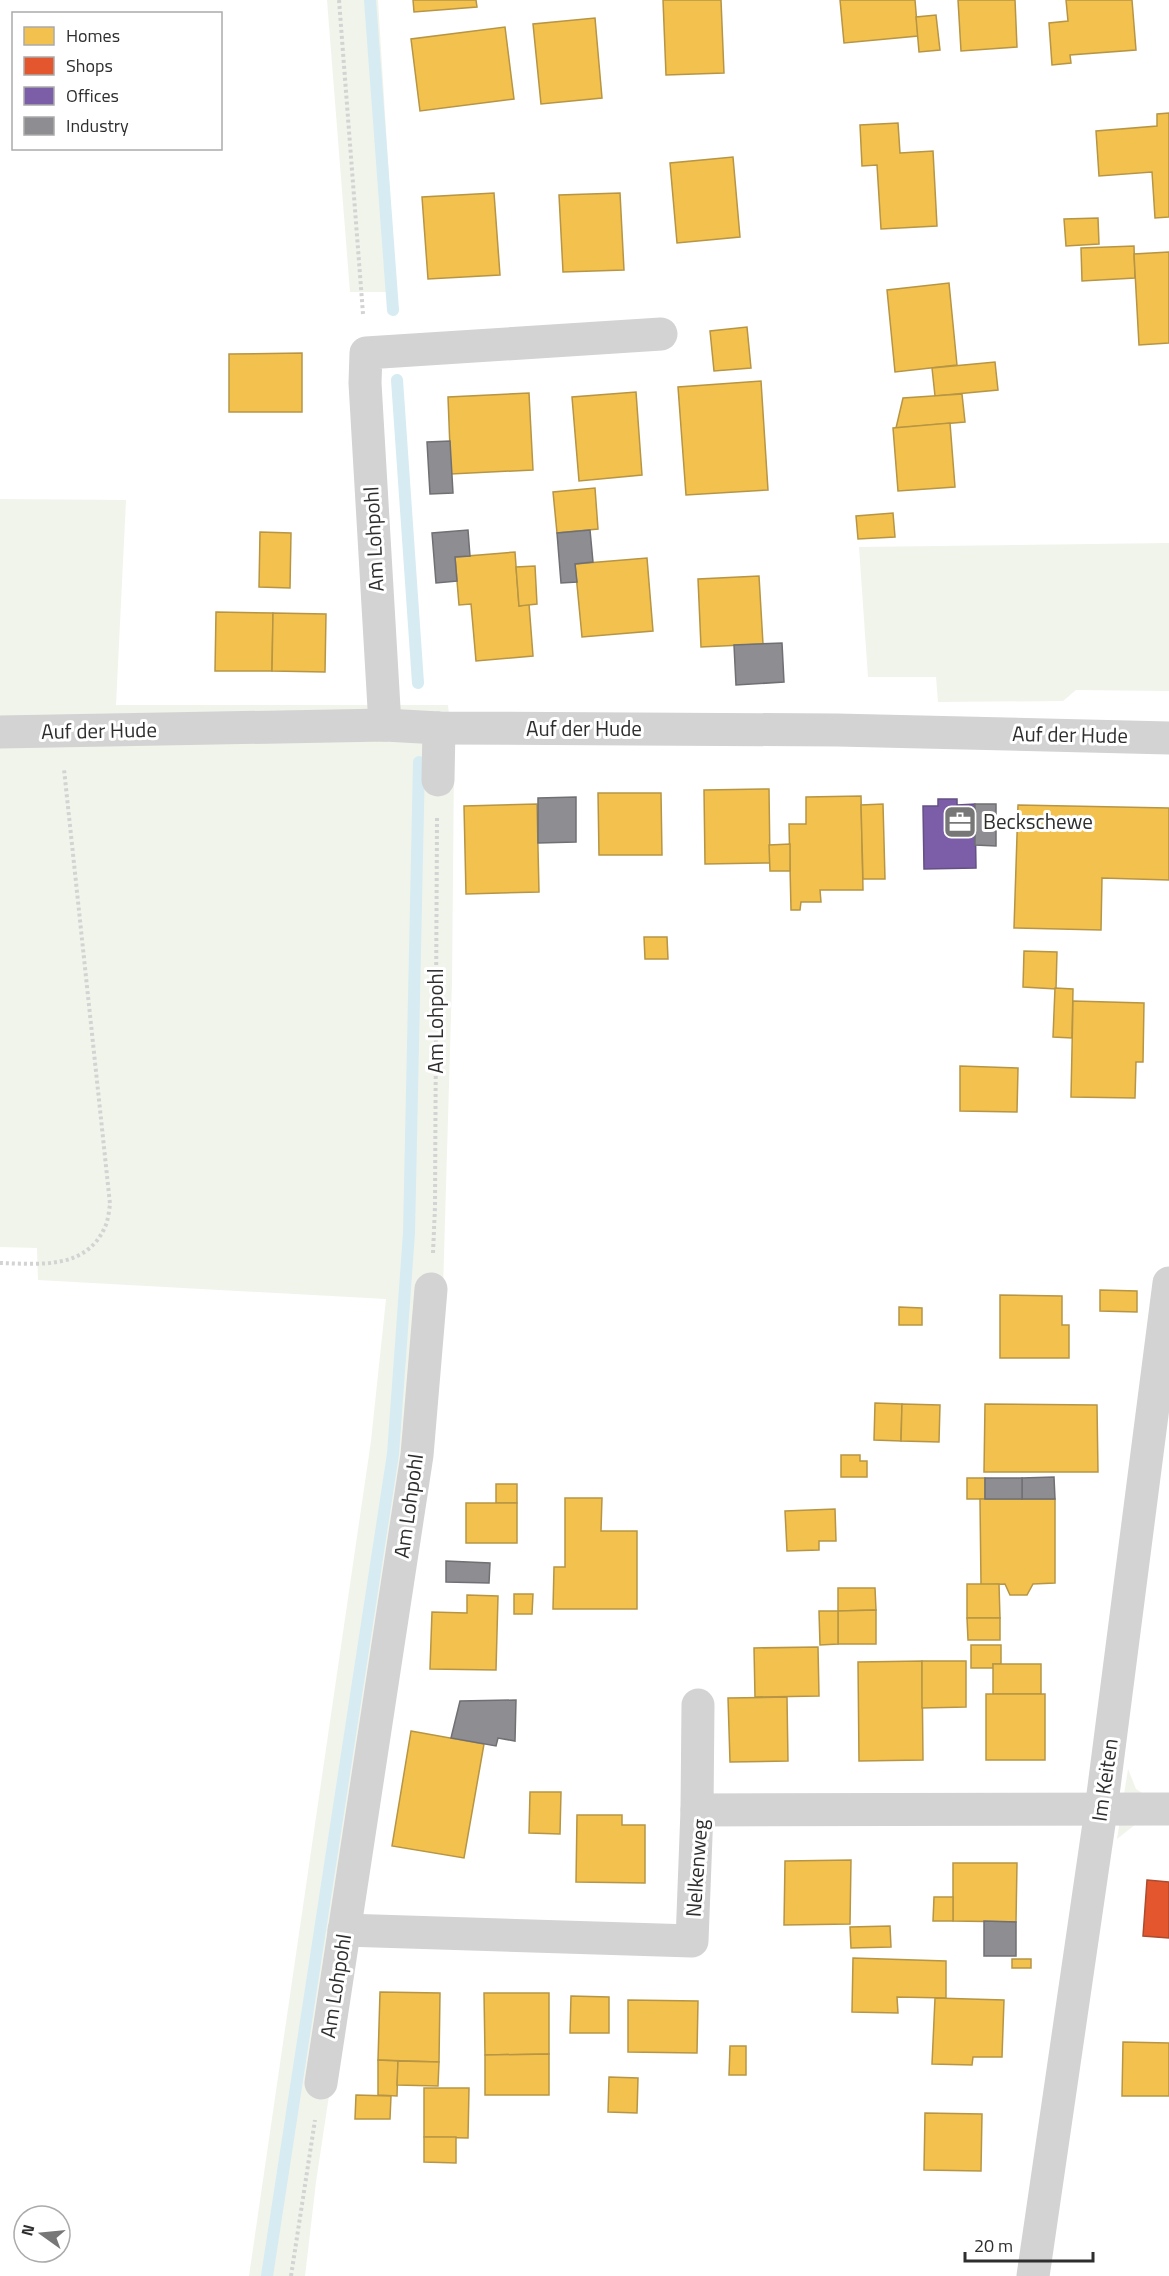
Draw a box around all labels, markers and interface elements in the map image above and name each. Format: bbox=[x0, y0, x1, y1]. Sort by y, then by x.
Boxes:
legend bbox=[12, 12, 222, 150]
text: Homes bbox=[66, 22, 120, 49]
text: Shops bbox=[66, 52, 113, 79]
text: Offices bbox=[66, 82, 119, 109]
text: Industry bbox=[66, 112, 129, 139]
street label: Am Lohpohl bbox=[354, 486, 392, 592]
street label: Auf der Hude bbox=[526, 712, 642, 744]
street label: Auf der Hude bbox=[41, 713, 157, 747]
street label: Auf der Hude bbox=[1012, 717, 1128, 751]
office icon: Beckschewe bbox=[942, 804, 978, 840]
place label: Beckschewe bbox=[983, 805, 1093, 837]
street label: Am Lohpohl bbox=[419, 968, 451, 1074]
street label: Am Lohpohl bbox=[385, 1451, 431, 1560]
street label: Im Keiten bbox=[1082, 1736, 1126, 1823]
street label: Nelkenweg bbox=[677, 1818, 715, 1918]
street label: Am Lohpohl bbox=[311, 1931, 359, 2040]
north arrow bbox=[12, 2204, 72, 2264]
text: N bbox=[14, 2222, 41, 2239]
scale bar bbox=[965, 2225, 1092, 2263]
text: 20 m bbox=[974, 2232, 1013, 2259]

